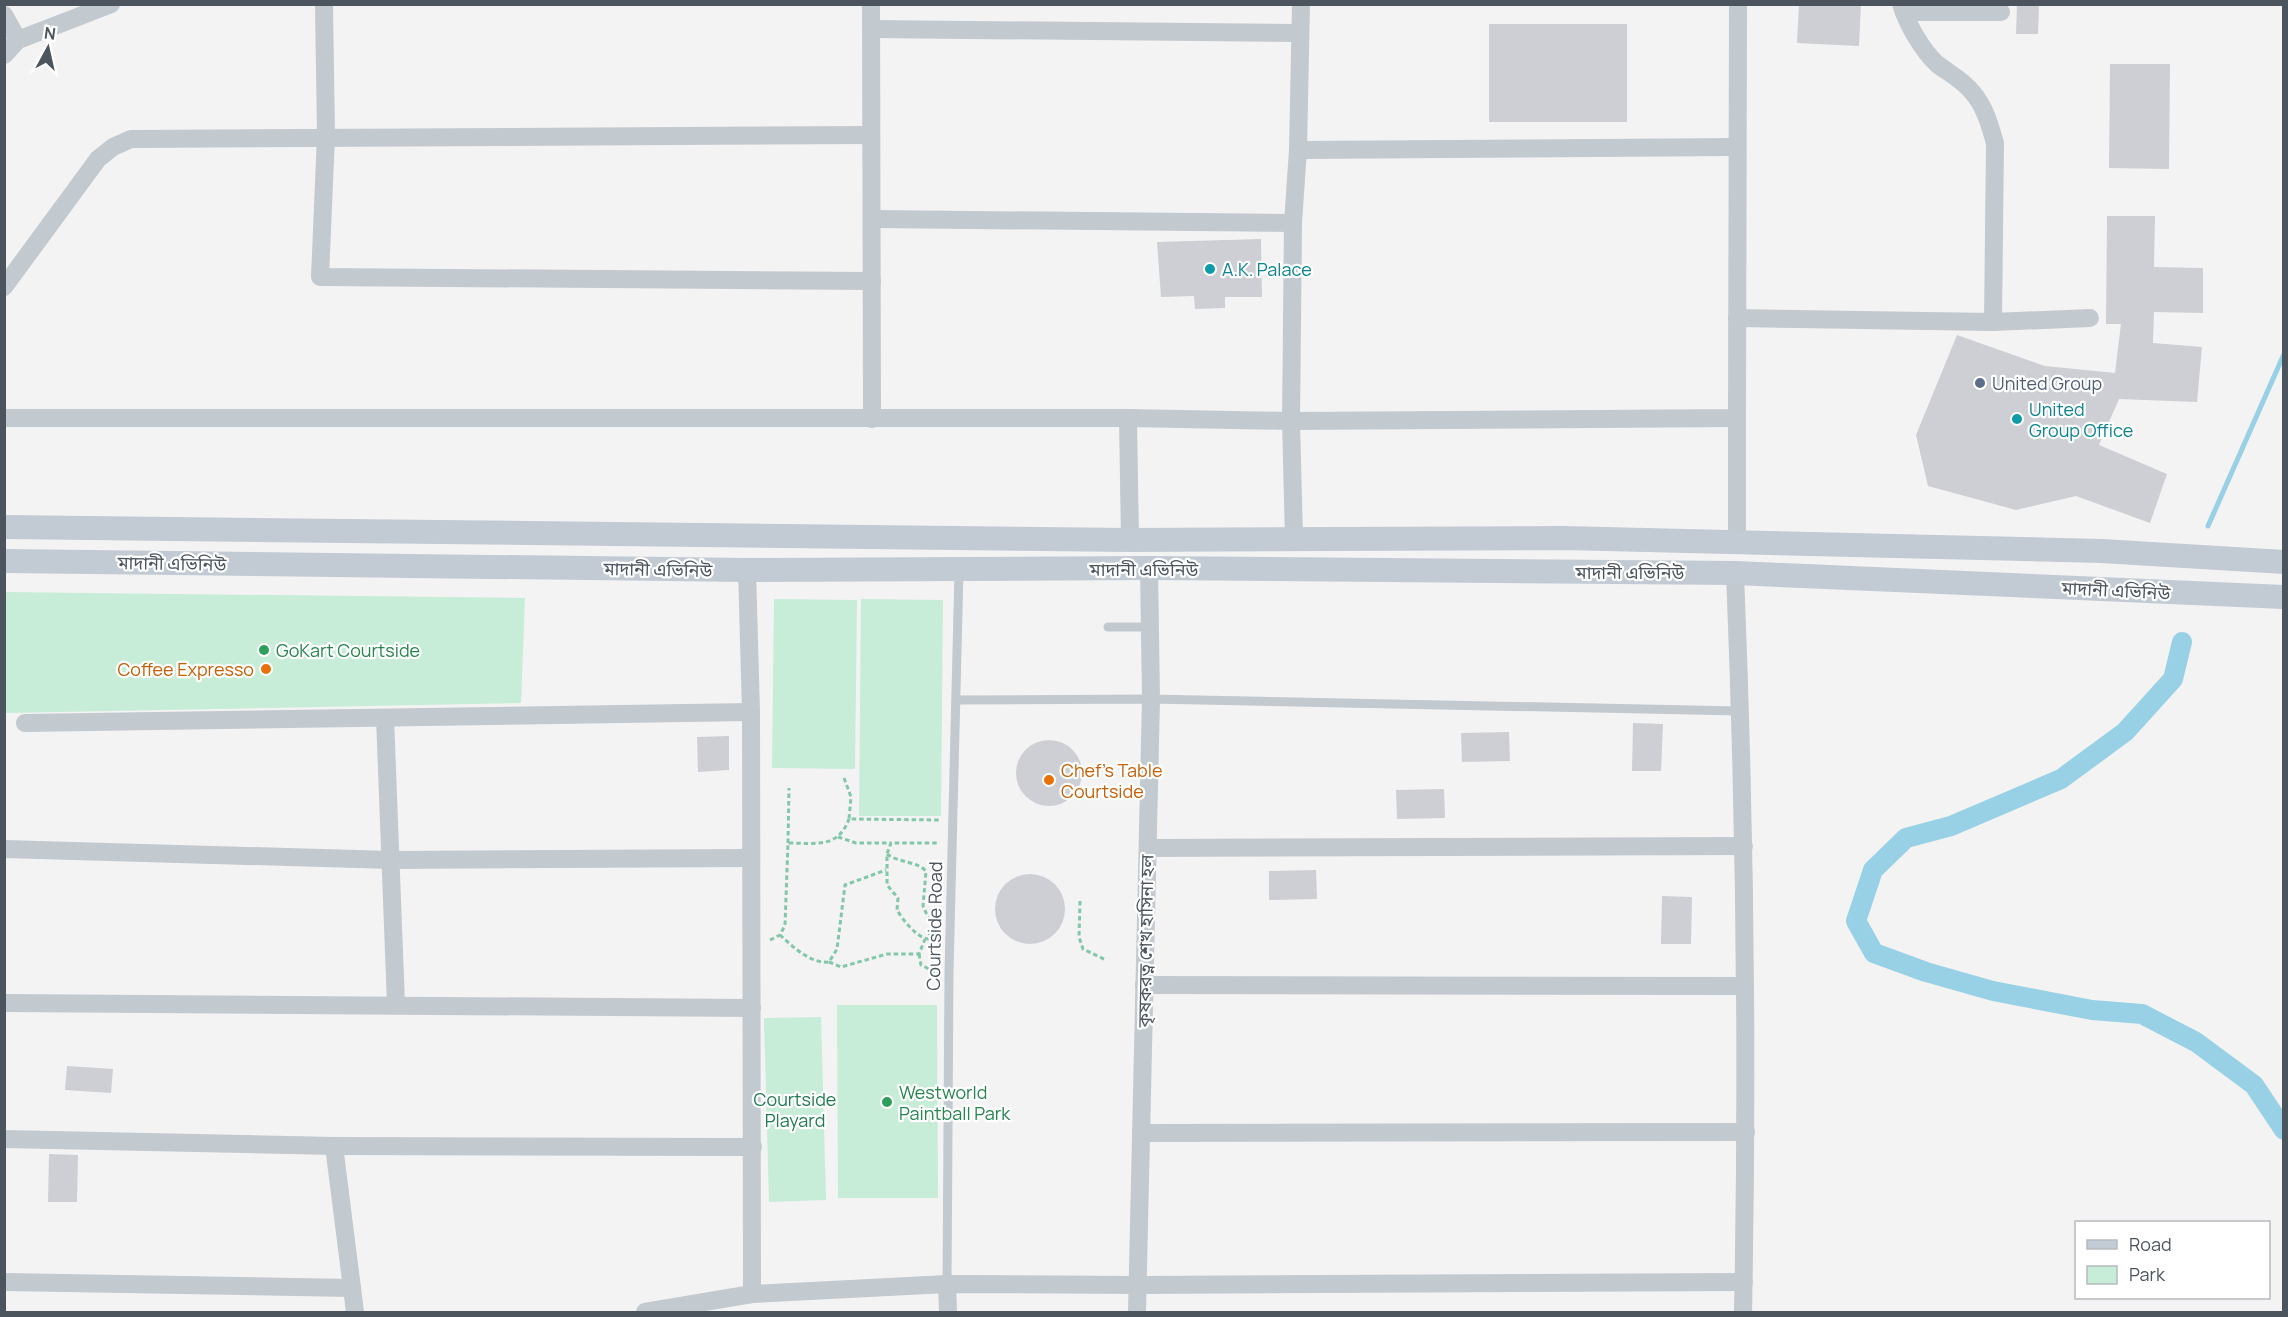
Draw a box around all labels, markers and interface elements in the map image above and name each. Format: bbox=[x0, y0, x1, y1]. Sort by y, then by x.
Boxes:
north arrow bbox=[18, 18, 78, 78]
text: N bbox=[43, 21, 57, 45]
place label: A.K. Palace bbox=[1222, 257, 1312, 281]
marker: A.K. Palace bbox=[1203, 262, 1217, 276]
place label: United Group bbox=[1992, 371, 2102, 395]
marker: United Group bbox=[1973, 376, 1987, 390]
place label: United Group Office bbox=[2029, 397, 2133, 442]
marker: United Group Office bbox=[2010, 412, 2024, 426]
street label: মাদানী এভিনিউ bbox=[116, 550, 227, 576]
street label: মাদানী এভিনিউ bbox=[602, 556, 713, 582]
street label: মাদানী এভিনিউ bbox=[1089, 557, 1199, 581]
street label: মাদানী এভিনিউ bbox=[1575, 560, 1685, 584]
street label: মাদানী এভিনিউ bbox=[2060, 575, 2171, 605]
place label: GoKart Courtside bbox=[276, 638, 420, 662]
marker: GoKart Courtside bbox=[257, 643, 271, 657]
place label: Coffee Expresso bbox=[117, 657, 254, 681]
marker: Coffee Expresso bbox=[259, 662, 273, 676]
place label: Chef's Table Courtside bbox=[1061, 758, 1162, 803]
marker: Chef's Table Courtside bbox=[1042, 773, 1056, 787]
street label: কৃষকরত্ন শেখ হাসিনা হল bbox=[1131, 853, 1159, 1029]
street label: Courtside Road bbox=[921, 861, 947, 991]
place label: Westworld Paintball Park bbox=[899, 1080, 1011, 1125]
park label: Courtside Playard bbox=[754, 1087, 836, 1132]
marker: Westworld Paintball Park bbox=[880, 1095, 894, 1109]
legend bbox=[2075, 1221, 2270, 1299]
text: Road bbox=[2129, 1232, 2172, 1256]
text: Park bbox=[2129, 1262, 2166, 1286]

